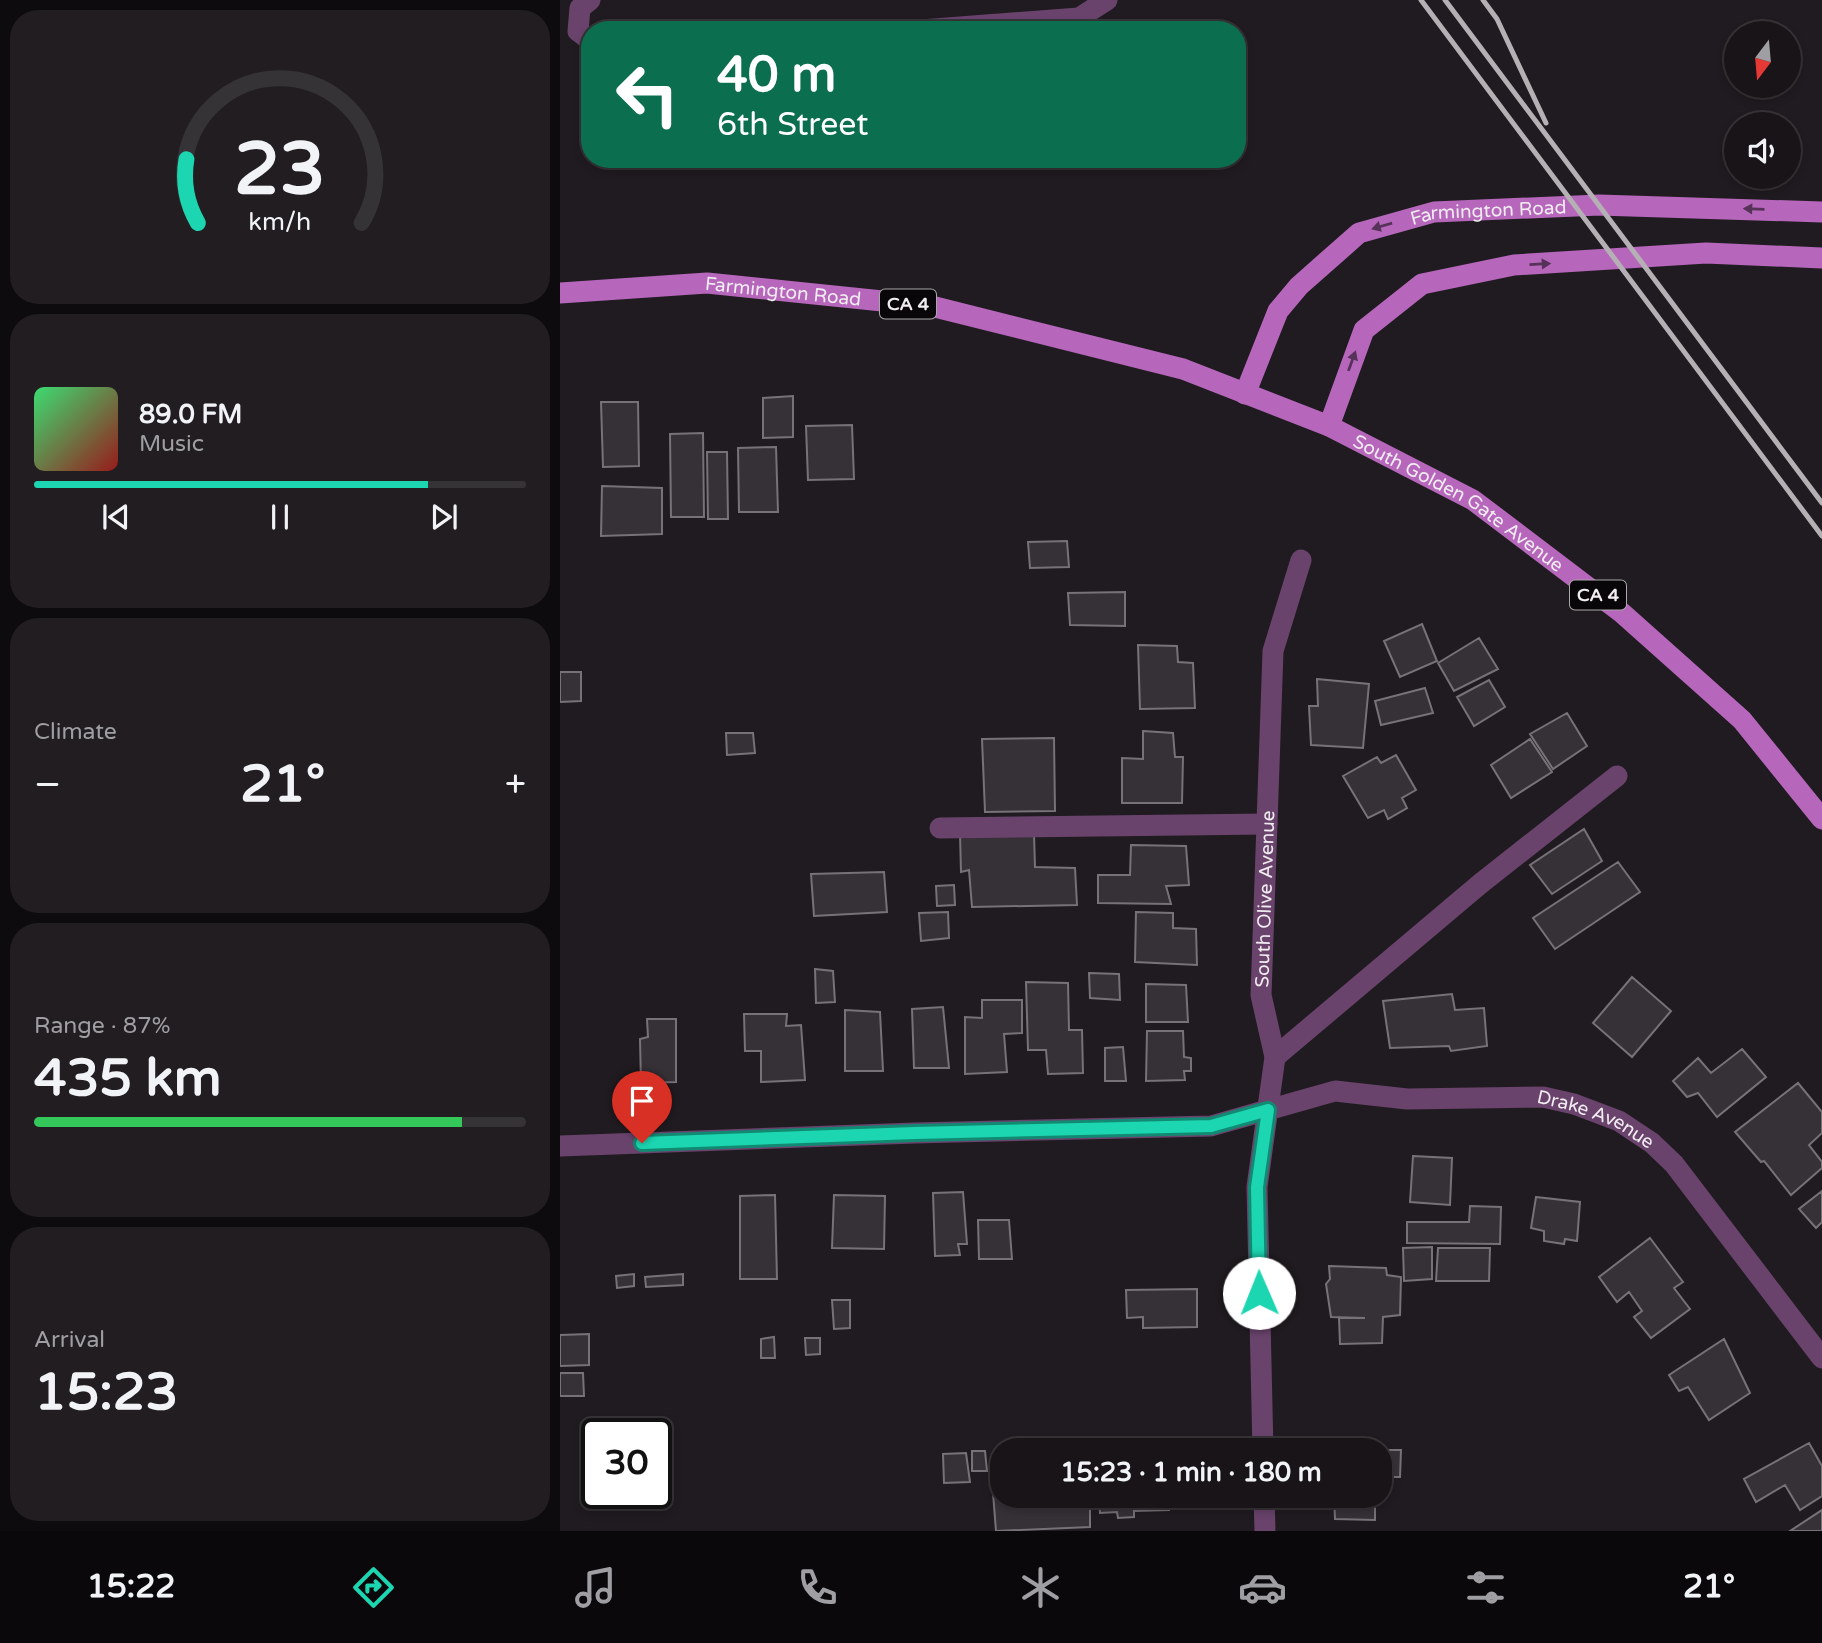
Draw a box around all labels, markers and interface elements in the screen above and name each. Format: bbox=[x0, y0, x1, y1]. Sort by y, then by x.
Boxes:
north arrow bbox=[1724, 21, 1801, 98]
map controls bbox=[1724, 21, 1801, 189]
text: 40 m bbox=[717, 46, 836, 105]
icon: left bbox=[602, 49, 693, 140]
text: 6th Street bbox=[717, 106, 869, 144]
button: sound bbox=[1724, 112, 1801, 189]
text: 23 bbox=[234, 126, 326, 214]
street label: Farmington Road bbox=[1408, 196, 1567, 230]
one-way arrow bbox=[1743, 204, 1765, 215]
text: km/h bbox=[249, 207, 311, 237]
one-way arrow bbox=[1371, 222, 1392, 232]
one-way arrow bbox=[1529, 258, 1551, 269]
street label: Farmington Road bbox=[704, 273, 862, 311]
road number: CA 4 bbox=[880, 290, 936, 318]
one-way arrow bbox=[1347, 351, 1358, 372]
text: 89.0 FM bbox=[139, 399, 242, 430]
text: Music bbox=[139, 430, 204, 458]
street label: South Golden Gate Avenue bbox=[1349, 430, 1568, 577]
icon: previous bbox=[97, 498, 135, 536]
icon: pause bbox=[261, 498, 299, 536]
icon: next bbox=[425, 498, 463, 536]
road number: CA 4 bbox=[1570, 580, 1626, 610]
text: Climate bbox=[34, 718, 117, 746]
text: 21° bbox=[240, 753, 325, 816]
text: − bbox=[34, 762, 61, 808]
text: + bbox=[505, 762, 526, 808]
street label: South Olive Avenue bbox=[1251, 810, 1279, 988]
text: Range · 87% bbox=[34, 1012, 170, 1040]
text: 435 km bbox=[34, 1047, 222, 1110]
pin bbox=[612, 1071, 672, 1143]
icon: arrive bbox=[623, 1082, 661, 1120]
street label: Drake Avenue bbox=[1535, 1086, 1658, 1153]
position arrow bbox=[1222, 1256, 1296, 1330]
text: Arrival bbox=[34, 1326, 105, 1354]
text: 15:23 bbox=[34, 1361, 178, 1424]
speed limit sign: 30 bbox=[581, 1418, 672, 1509]
text: 15:23 · 1 min · 180 m bbox=[1060, 1457, 1322, 1488]
icon: directions bbox=[349, 1563, 398, 1612]
icon: music bbox=[571, 1563, 620, 1612]
icon: phone bbox=[793, 1563, 842, 1612]
icon: climate bbox=[1016, 1563, 1065, 1612]
icon: car bbox=[1238, 1563, 1287, 1612]
icon: filters bbox=[1461, 1563, 1510, 1612]
text: 15:22 bbox=[87, 1568, 175, 1606]
text: 21° bbox=[1683, 1568, 1735, 1606]

